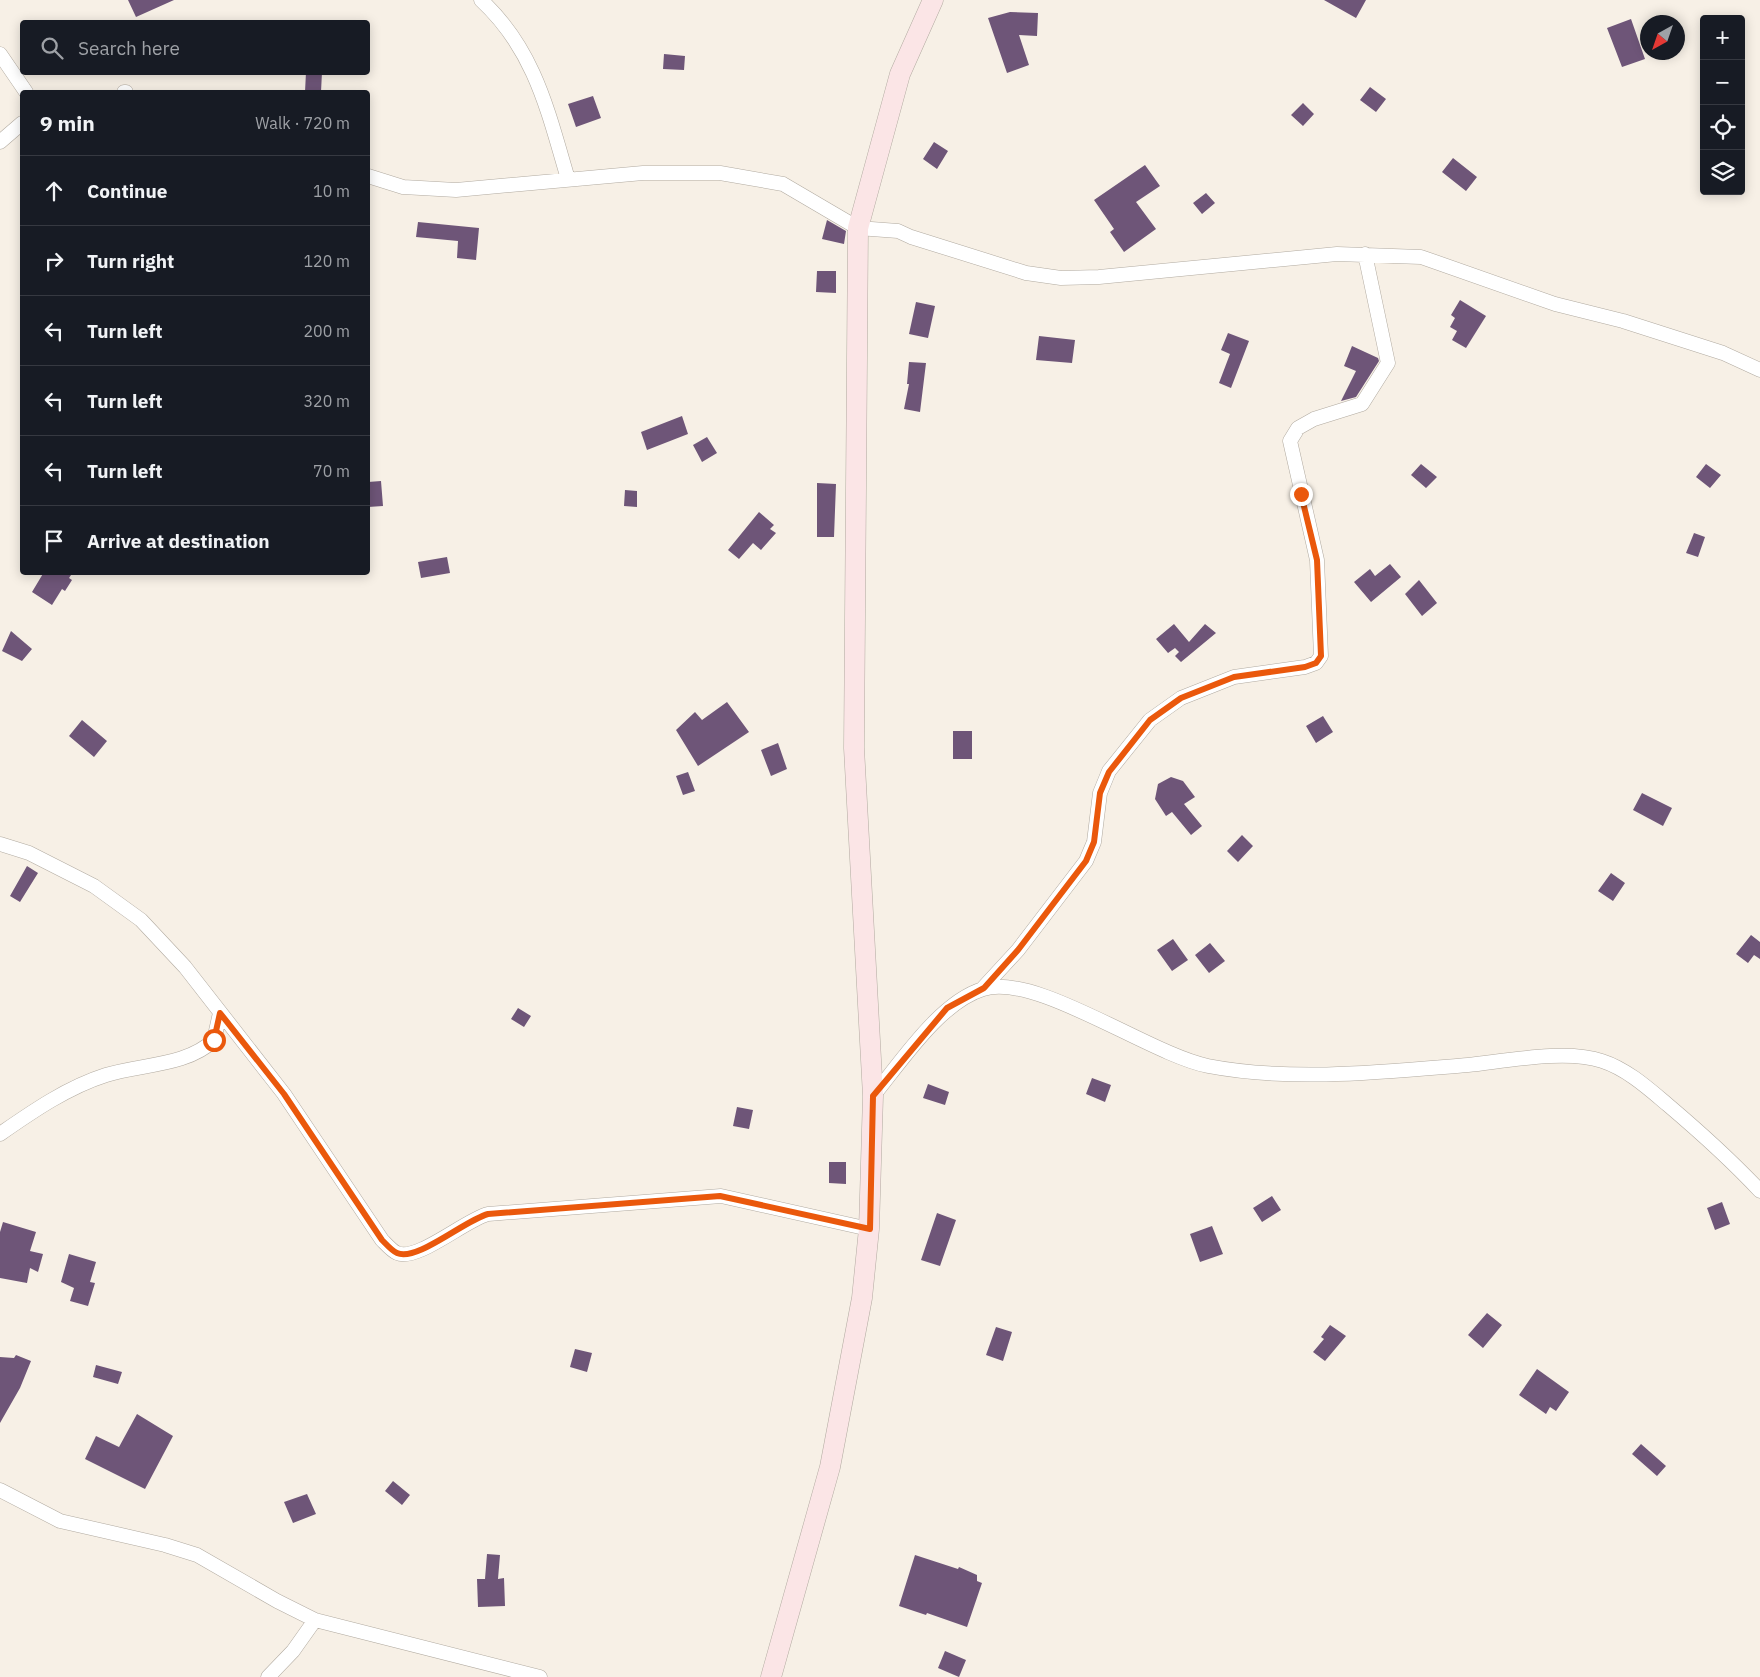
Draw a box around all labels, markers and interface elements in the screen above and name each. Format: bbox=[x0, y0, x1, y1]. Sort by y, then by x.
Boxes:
north arrow bbox=[1640, 15, 1685, 60]
map controls bbox=[1700, 15, 1745, 195]
button: + bbox=[1700, 15, 1745, 60]
search box bbox=[20, 20, 370, 75]
icon: search bbox=[38, 34, 66, 62]
text: Search here bbox=[78, 36, 180, 60]
button: − bbox=[1700, 60, 1745, 105]
button: locate bbox=[1700, 105, 1745, 150]
text: 9 min bbox=[40, 109, 95, 137]
text: Walk · 720 m bbox=[255, 113, 350, 133]
button: layers bbox=[1700, 150, 1745, 195]
icon: ahead bbox=[40, 177, 68, 205]
text: Continue bbox=[87, 179, 167, 203]
text: 10 m bbox=[313, 181, 350, 201]
icon: right bbox=[40, 247, 68, 275]
text: Turn right bbox=[87, 249, 174, 273]
text: 120 m bbox=[303, 251, 350, 271]
icon: left bbox=[40, 317, 68, 345]
text: Turn left bbox=[87, 319, 163, 343]
text: 200 m bbox=[303, 321, 350, 341]
icon: left bbox=[40, 387, 68, 415]
text: Turn left bbox=[87, 389, 163, 413]
text: 320 m bbox=[303, 391, 350, 411]
icon: left bbox=[40, 457, 68, 485]
text: Turn left bbox=[87, 459, 163, 483]
text: 70 m bbox=[313, 461, 350, 481]
route end bbox=[1290, 483, 1313, 506]
icon: arrive bbox=[40, 527, 68, 555]
text: Arrive at destination bbox=[87, 529, 270, 553]
route start bbox=[203, 1029, 226, 1052]

